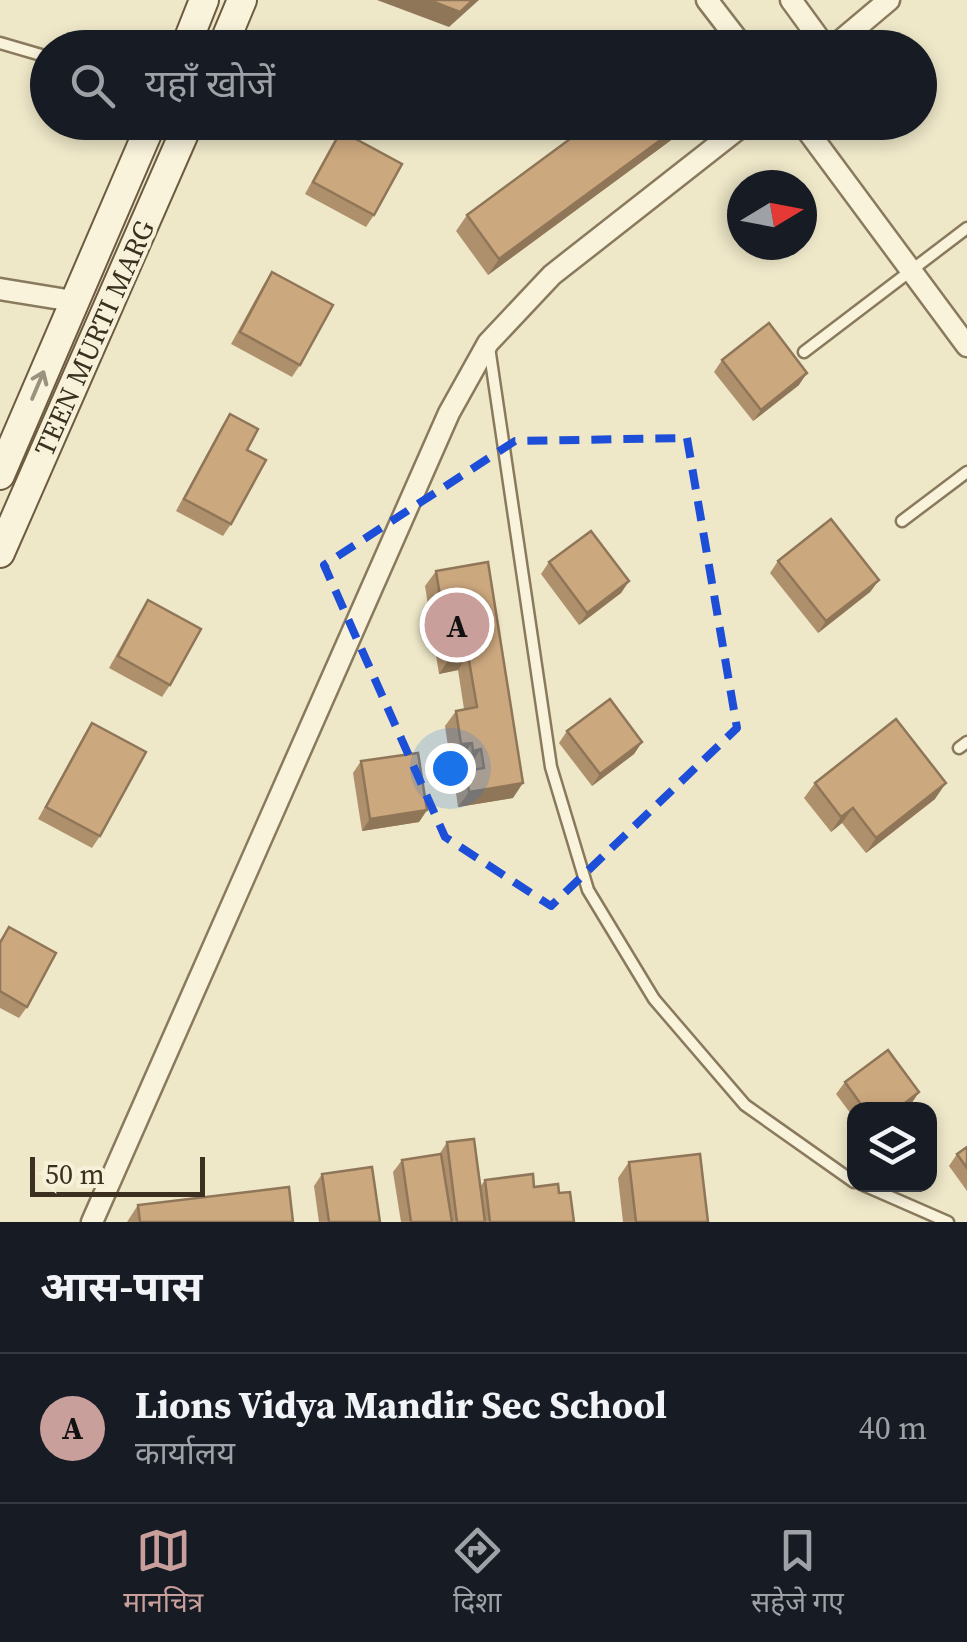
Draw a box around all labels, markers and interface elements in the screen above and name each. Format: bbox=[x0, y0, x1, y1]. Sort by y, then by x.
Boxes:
search box bbox=[30, 30, 937, 140]
icon: search bbox=[65, 58, 120, 113]
text: यहाँ खोजें bbox=[145, 58, 275, 110]
north arrow bbox=[727, 170, 817, 260]
street label: TEEN MURTI MARG bbox=[25, 214, 163, 462]
one-way arrow bbox=[30, 370, 48, 401]
pin: A bbox=[424, 588, 490, 662]
your location bbox=[425, 743, 476, 794]
map controls bbox=[847, 1102, 937, 1192]
button: layers bbox=[847, 1102, 937, 1192]
scale bar bbox=[30, 1152, 205, 1196]
text: 50 m bbox=[45, 1155, 105, 1193]
text: आस-पास bbox=[40, 1257, 203, 1315]
text: Lions Vidya Mandir Sec School bbox=[135, 1379, 667, 1431]
text: A bbox=[62, 1406, 83, 1450]
text: 40 m bbox=[859, 1406, 927, 1450]
text: कार्यालय bbox=[135, 1431, 235, 1475]
tab: मानचित्र bbox=[123, 1523, 203, 1623]
tab: दिशा bbox=[450, 1523, 505, 1623]
tab: सहेजे गए bbox=[751, 1523, 844, 1623]

